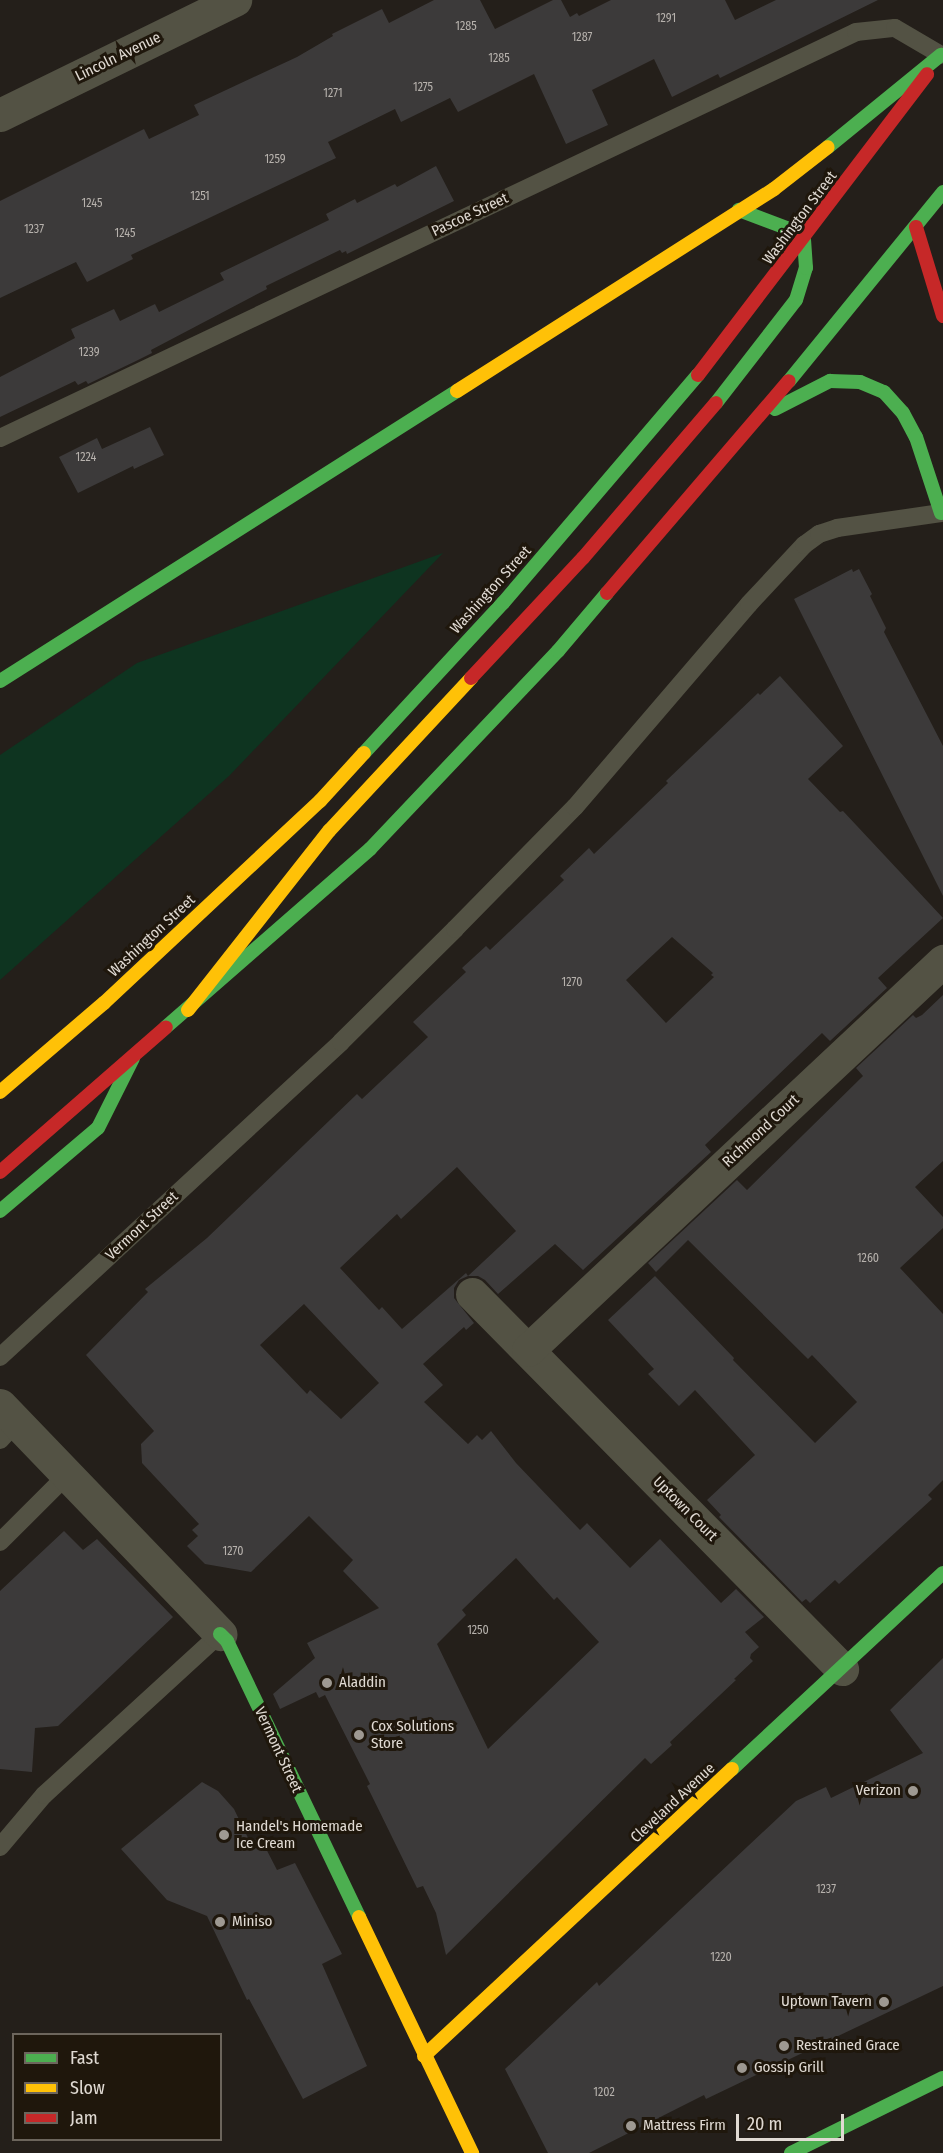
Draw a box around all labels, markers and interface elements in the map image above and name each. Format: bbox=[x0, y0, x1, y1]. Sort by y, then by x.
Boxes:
house number: 1291 bbox=[656, 12, 676, 26]
house number: 1285 bbox=[455, 20, 477, 34]
street label: Lincoln Avenue bbox=[72, 29, 164, 85]
house number: 1287 bbox=[572, 31, 592, 45]
house number: 1285 bbox=[488, 52, 510, 66]
house number: 1275 bbox=[413, 81, 433, 95]
house number: 1271 bbox=[323, 87, 343, 101]
house number: 1259 bbox=[264, 153, 286, 167]
street label: Washington Street bbox=[759, 168, 841, 268]
street label: Pascoe Street bbox=[429, 189, 511, 241]
house number: 1251 bbox=[190, 190, 210, 204]
house number: 1245 bbox=[82, 197, 102, 211]
house number: 1237 bbox=[24, 223, 44, 237]
house number: 1245 bbox=[115, 227, 135, 241]
house number: 1239 bbox=[78, 346, 100, 360]
house number: 1224 bbox=[76, 451, 96, 465]
street label: Washington Street bbox=[447, 542, 535, 638]
street label: Washington Street bbox=[105, 891, 199, 981]
house number: 1270 bbox=[562, 976, 582, 990]
street label: Richmond Court bbox=[719, 1091, 803, 1171]
street label: Vermont Street bbox=[102, 1188, 182, 1264]
house number: 1260 bbox=[857, 1252, 879, 1266]
street label: Uptown Court bbox=[649, 1473, 721, 1545]
house number: 1270 bbox=[223, 1545, 243, 1559]
house number: 1250 bbox=[467, 1624, 489, 1638]
place label: Aladdin bbox=[339, 1674, 386, 1692]
marker: Aladdin bbox=[320, 1676, 334, 1690]
street label: Vermont Street bbox=[250, 1704, 306, 1796]
place label: Cox Solutions Store bbox=[371, 1717, 454, 1752]
marker: Cox Solutions Store bbox=[352, 1728, 366, 1742]
street label: Cleveland Avenue bbox=[627, 1759, 719, 1847]
place label: Verizon bbox=[856, 1782, 901, 1800]
marker: Verizon bbox=[906, 1784, 920, 1798]
place label: Handel's Homemade Ice Cream bbox=[236, 1817, 363, 1852]
marker: Handel's Homemade Ice Cream bbox=[217, 1828, 231, 1842]
house number: 1237 bbox=[816, 1883, 836, 1897]
place label: Miniso bbox=[232, 1913, 272, 1931]
marker: Miniso bbox=[213, 1915, 227, 1929]
house number: 1220 bbox=[710, 1951, 732, 1965]
place label: Uptown Tavern bbox=[781, 1993, 872, 2011]
marker: Uptown Tavern bbox=[877, 1995, 891, 2009]
legend bbox=[12, 2033, 222, 2141]
place label: Restrained Grace bbox=[796, 2037, 900, 2055]
marker: Restrained Grace bbox=[777, 2039, 791, 2053]
text: Fast bbox=[70, 2047, 99, 2069]
place label: Gossip Grill bbox=[754, 2059, 824, 2077]
marker: Gossip Grill bbox=[735, 2061, 749, 2075]
text: Slow bbox=[70, 2077, 105, 2099]
house number: 1202 bbox=[593, 2086, 615, 2100]
scale bar bbox=[739, 2102, 847, 2140]
text: Jam bbox=[70, 2107, 98, 2129]
text: 20 m bbox=[747, 2113, 782, 2135]
place label: Mattress Firm bbox=[643, 2117, 726, 2135]
marker: Mattress Firm bbox=[624, 2119, 638, 2133]

